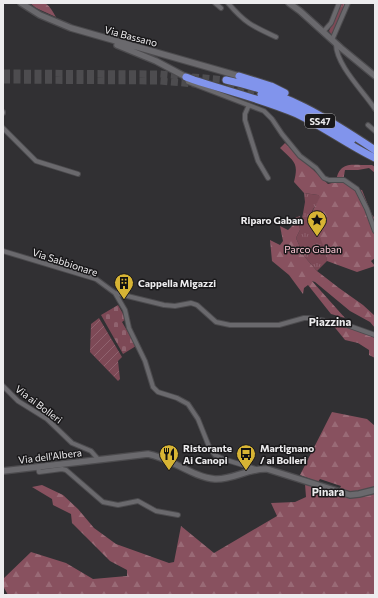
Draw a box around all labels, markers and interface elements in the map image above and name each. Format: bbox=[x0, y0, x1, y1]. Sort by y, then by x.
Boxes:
street label: Via Bassano bbox=[103, 23, 159, 49]
road number: SS47 bbox=[305, 114, 335, 128]
place icon: Riparo Gaban bbox=[306, 209, 328, 237]
place label: Riparo Gaban bbox=[241, 214, 303, 226]
park label: Parco Gaban bbox=[284, 243, 342, 255]
street label: Via Sabbionare bbox=[31, 246, 99, 278]
building icon: Cappella Migazzi bbox=[113, 272, 135, 300]
place label: Cappella Migazzi bbox=[138, 277, 216, 289]
district label: Piazzina bbox=[309, 315, 351, 328]
street label: Via ai Bolleri bbox=[13, 382, 65, 426]
place label: Ristorante Ai Canopi bbox=[183, 442, 232, 466]
place label: Martignano / ai Bolleri bbox=[260, 442, 314, 466]
restaurant icon: Ristorante Ai Canopi bbox=[158, 443, 180, 471]
bus stop icon: Martignano / ai Bolleri bbox=[235, 443, 257, 471]
street label: Via dell'Albera bbox=[18, 446, 82, 466]
district label: Pinara bbox=[312, 485, 344, 498]

